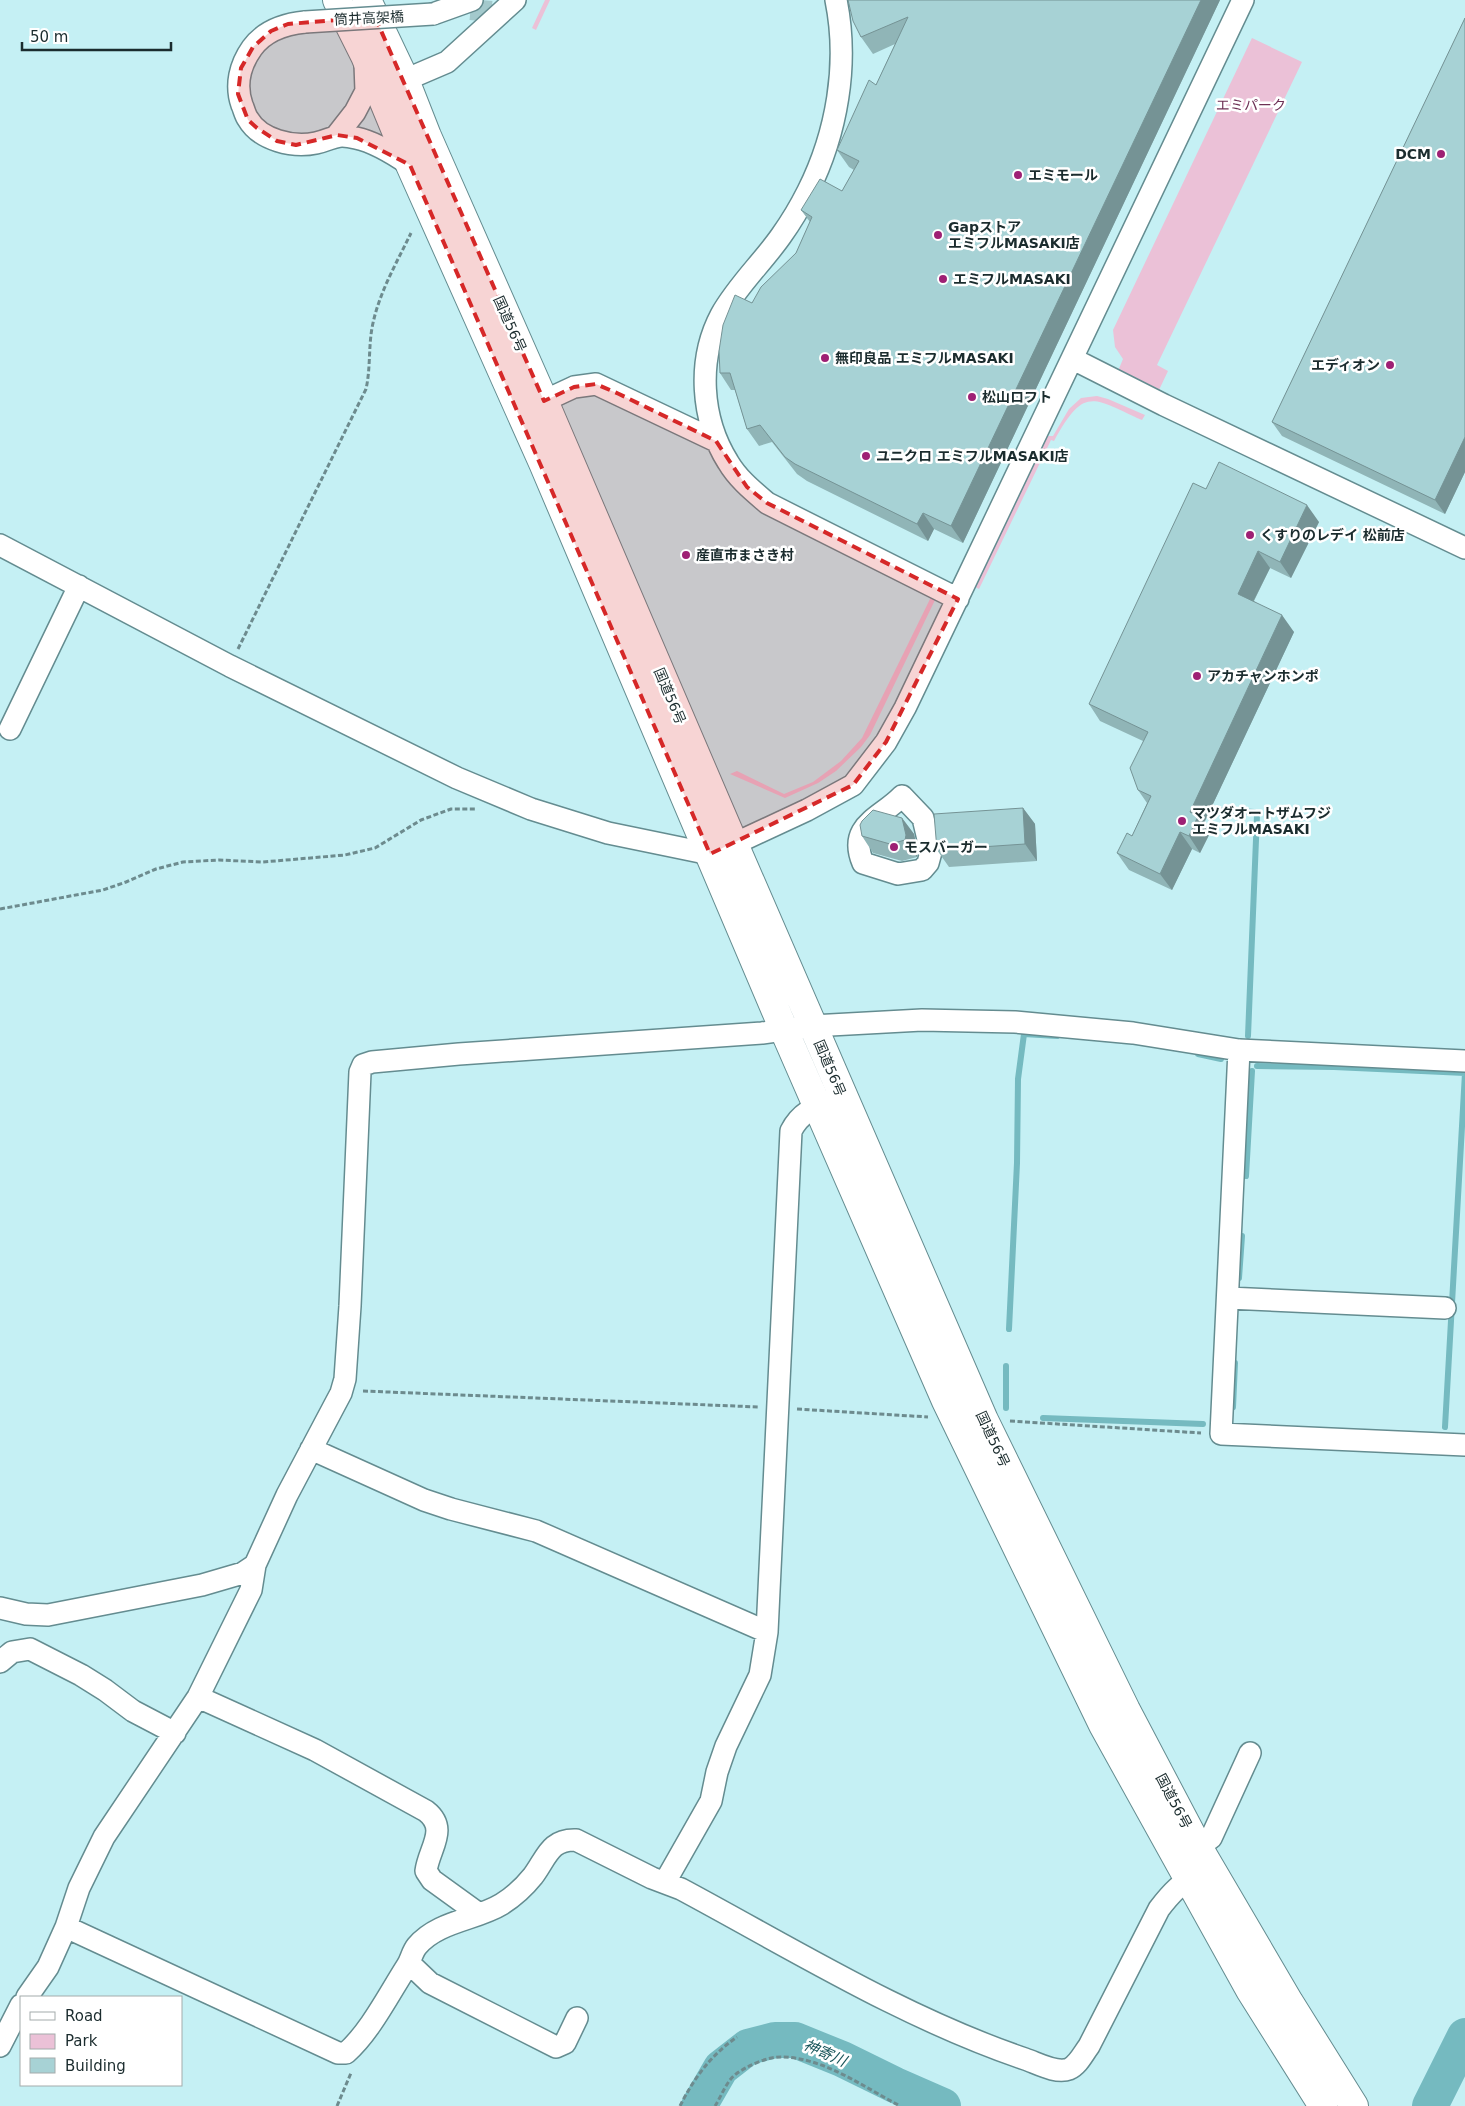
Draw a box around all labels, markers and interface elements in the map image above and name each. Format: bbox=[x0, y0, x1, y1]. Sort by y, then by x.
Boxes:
street label: 筒井高架橋 bbox=[334, 8, 404, 28]
scale bar bbox=[22, 20, 171, 52]
text: 50 m bbox=[30, 28, 68, 46]
park label: エミパーク bbox=[1216, 97, 1286, 113]
place label: DCM bbox=[1395, 146, 1431, 162]
marker: DCM bbox=[1435, 148, 1447, 160]
place label: エミモール bbox=[1028, 167, 1098, 183]
marker: エミモール bbox=[1012, 169, 1024, 181]
place label: Gapストア エミフルMASAKI店 bbox=[948, 219, 1080, 251]
marker: Gapストア エミフルMASAKI店 bbox=[932, 229, 944, 241]
place label: エミフルMASAKI bbox=[953, 271, 1071, 287]
marker: エミフルMASAKI bbox=[937, 273, 949, 285]
street label: 国道56号 bbox=[491, 293, 529, 355]
place label: 無印良品 エミフルMASAKI bbox=[835, 350, 1014, 366]
marker: 無印良品 エミフルMASAKI bbox=[819, 352, 831, 364]
place label: エディオン bbox=[1311, 357, 1380, 373]
marker: エディオン bbox=[1384, 359, 1396, 371]
place label: 松山ロフト bbox=[982, 389, 1052, 405]
marker: 松山ロフト bbox=[966, 391, 978, 403]
place label: ユニクロ エミフルMASAKI店 bbox=[876, 448, 1069, 464]
marker: ユニクロ エミフルMASAKI店 bbox=[860, 450, 872, 462]
place label: くすりのレデイ 松前店 bbox=[1260, 527, 1405, 543]
marker: くすりのレデイ 松前店 bbox=[1244, 529, 1256, 541]
place label: 産直市まさき村 bbox=[696, 547, 794, 563]
marker: 産直市まさき村 bbox=[680, 549, 692, 561]
street label: 国道56号 bbox=[651, 665, 689, 727]
place label: アカチャンホンポ bbox=[1207, 668, 1319, 684]
marker: アカチャンホンポ bbox=[1191, 670, 1203, 682]
place label: マツダオートザムフジ エミフルMASAKI bbox=[1192, 805, 1331, 837]
marker: マツダオートザムフジ エミフルMASAKI bbox=[1176, 815, 1188, 827]
place label: モスバーガー bbox=[904, 839, 988, 855]
marker: モスバーガー bbox=[888, 841, 900, 853]
street label: 国道56号 bbox=[811, 1037, 849, 1099]
street label: 国道56号 bbox=[973, 1409, 1013, 1469]
street label: 国道56号 bbox=[1153, 1771, 1195, 1831]
legend bbox=[20, 1996, 182, 2086]
text: Road bbox=[65, 2007, 103, 2025]
text: Park bbox=[65, 2032, 98, 2050]
water label: 神寄川 bbox=[801, 2036, 851, 2071]
text: Building bbox=[65, 2057, 126, 2075]

